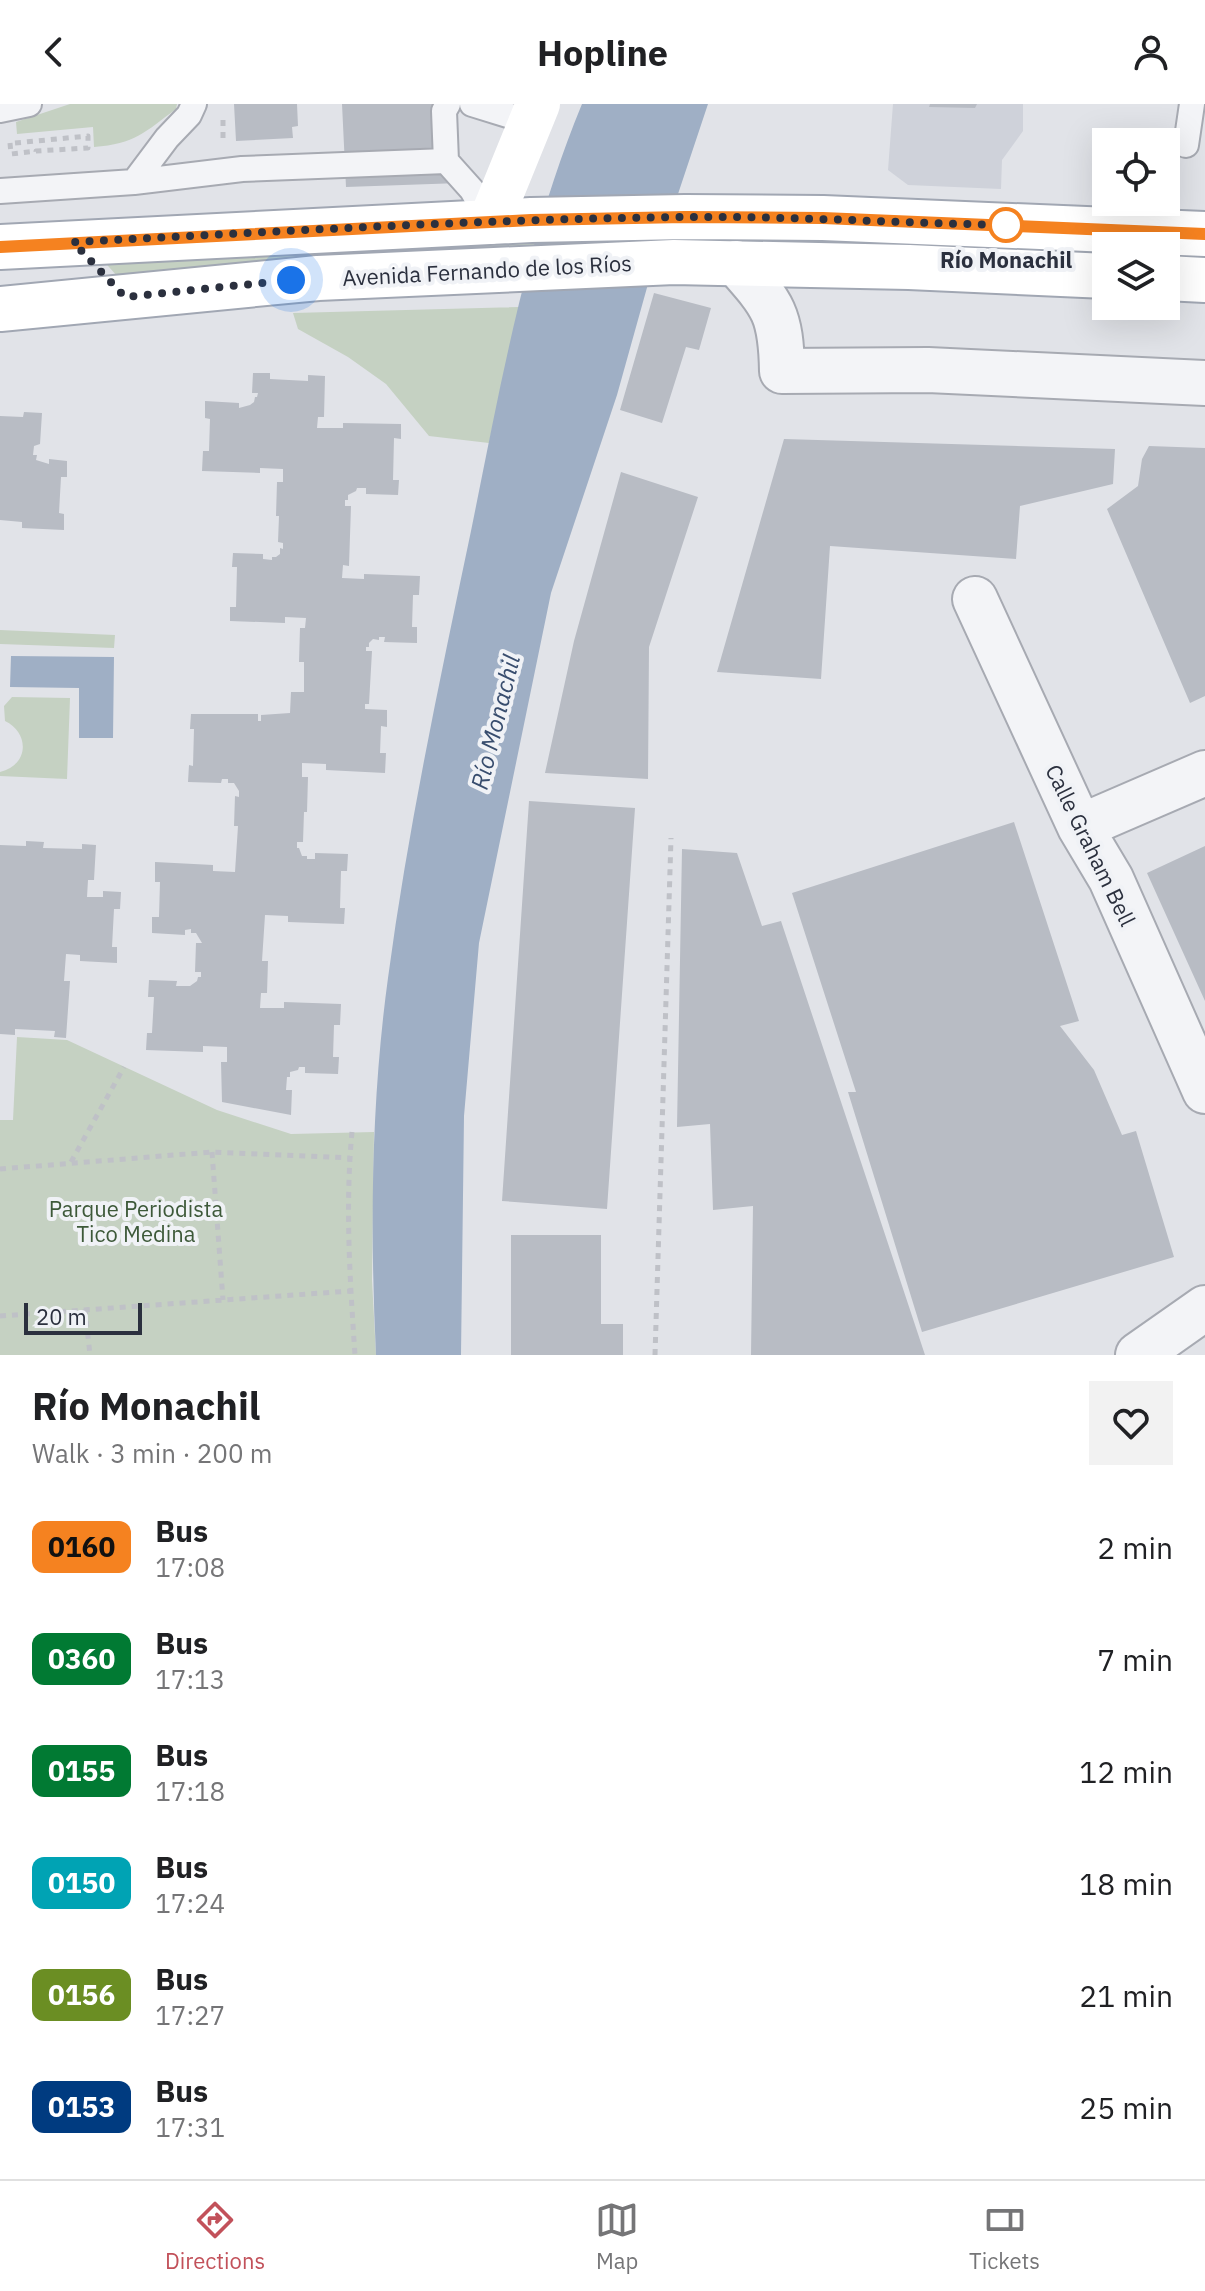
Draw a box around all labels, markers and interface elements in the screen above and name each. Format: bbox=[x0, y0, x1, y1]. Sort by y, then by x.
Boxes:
text: Hopline bbox=[537, 29, 668, 76]
icon: back bbox=[32, 30, 76, 74]
icon: person bbox=[1129, 30, 1173, 74]
map controls bbox=[1092, 128, 1180, 320]
button: locate bbox=[1092, 128, 1180, 216]
marker: Río Monachil bbox=[989, 208, 1023, 242]
button: layers bbox=[1092, 232, 1180, 320]
place label: Río Monachil bbox=[940, 245, 1072, 274]
street label: Avenida Fernando de los Ríos bbox=[342, 248, 632, 292]
your location bbox=[271, 260, 311, 300]
water label: Río Monachil bbox=[463, 651, 527, 793]
street label: Calle Graham Bell bbox=[1039, 759, 1143, 931]
park label: Parque Periodista Tico Medina bbox=[49, 1194, 223, 1248]
scale bar bbox=[24, 1299, 142, 1335]
text: 20 m bbox=[36, 1302, 87, 1331]
text: Río Monachil bbox=[32, 1381, 260, 1430]
button: heart bbox=[1089, 1381, 1173, 1465]
text: Walk · 3 min · 200 m bbox=[32, 1436, 272, 1470]
text: Bus bbox=[155, 1511, 208, 1550]
text: 0160 bbox=[48, 1528, 115, 1565]
text: 2 min bbox=[1097, 1528, 1173, 1567]
text: 17:08 bbox=[155, 1550, 225, 1584]
text: Bus bbox=[155, 1623, 208, 1662]
text: 0360 bbox=[48, 1640, 115, 1677]
text: 7 min bbox=[1097, 1640, 1173, 1679]
text: 17:13 bbox=[155, 1662, 225, 1696]
text: Bus bbox=[155, 1735, 208, 1774]
text: 0155 bbox=[48, 1752, 115, 1789]
text: 12 min bbox=[1079, 1752, 1173, 1791]
text: 17:18 bbox=[155, 1774, 225, 1808]
text: Bus bbox=[155, 1847, 208, 1886]
text: 0150 bbox=[48, 1864, 115, 1901]
text: 18 min bbox=[1079, 1864, 1173, 1903]
text: 17:24 bbox=[155, 1886, 225, 1920]
text: Bus bbox=[155, 1959, 208, 1998]
text: 0156 bbox=[48, 1976, 115, 2013]
text: 21 min bbox=[1079, 1976, 1173, 2015]
text: 17:27 bbox=[155, 1998, 225, 2032]
text: Bus bbox=[155, 2071, 208, 2110]
text: 0153 bbox=[48, 2088, 115, 2125]
text: 25 min bbox=[1079, 2088, 1173, 2127]
text: 17:31 bbox=[155, 2110, 225, 2144]
tab: Directions bbox=[165, 2198, 265, 2275]
tab: Map bbox=[595, 2198, 639, 2275]
tab: Tickets bbox=[969, 2198, 1040, 2275]

